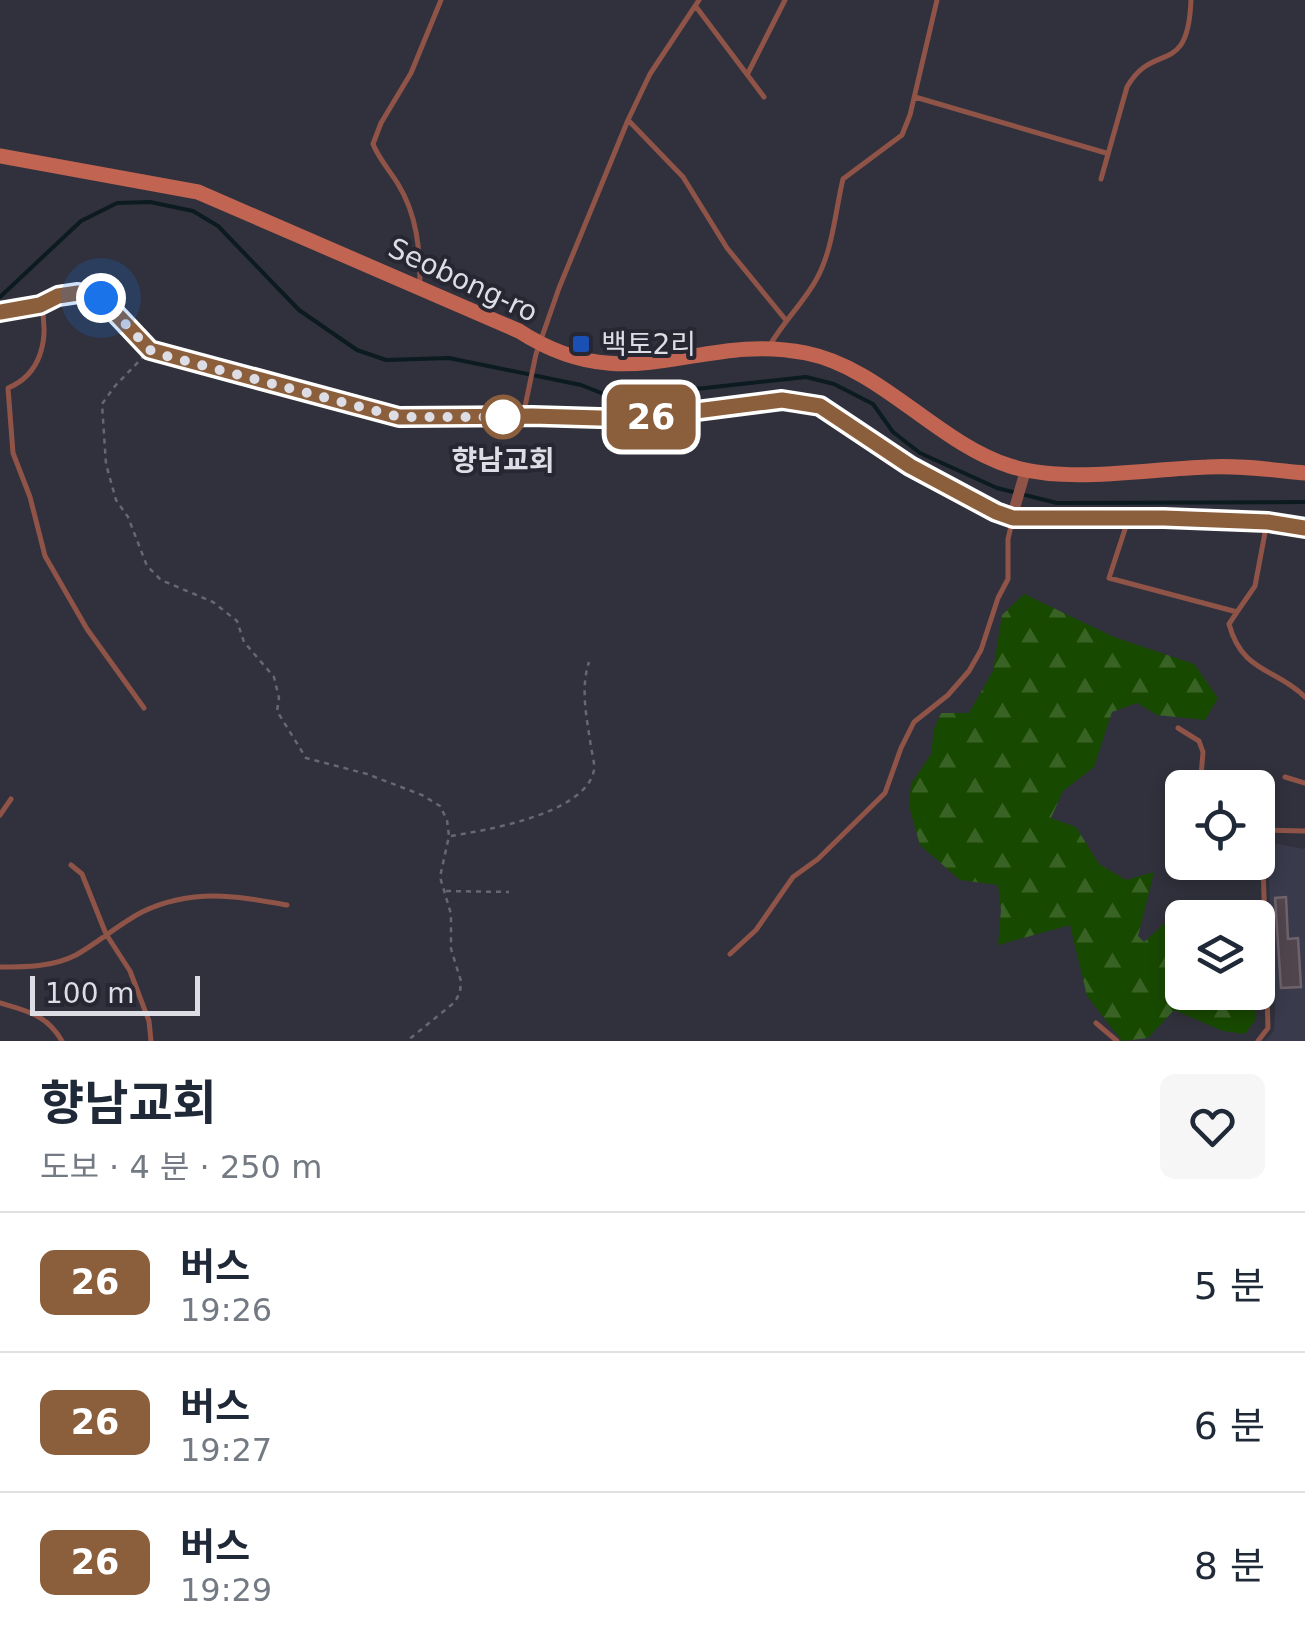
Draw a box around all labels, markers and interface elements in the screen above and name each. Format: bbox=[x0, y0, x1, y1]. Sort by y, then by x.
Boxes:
street label: Seobong-ro bbox=[383, 231, 543, 329]
your location bbox=[76, 273, 126, 323]
place label: 백토2리 bbox=[601, 328, 696, 361]
marker: 백토2리 bbox=[570, 333, 592, 355]
line badge: 26 bbox=[606, 384, 696, 450]
marker: 향남교회 bbox=[482, 396, 524, 438]
text: 26 bbox=[627, 397, 675, 437]
place label: 향남교회 bbox=[451, 444, 555, 477]
map controls bbox=[1165, 770, 1275, 1010]
button: locate bbox=[1165, 770, 1275, 880]
button: layers bbox=[1165, 900, 1275, 1010]
scale bar bbox=[30, 971, 200, 1016]
text: 100 m bbox=[45, 977, 135, 1010]
button: heart bbox=[1160, 1074, 1265, 1179]
text: 향남교회 bbox=[40, 1075, 217, 1131]
text: 도보 · 4 분 · 250 m bbox=[40, 1148, 322, 1186]
text: 버스 bbox=[180, 1245, 250, 1289]
text: 26 bbox=[71, 1262, 119, 1302]
text: 5 분 bbox=[1194, 1264, 1265, 1308]
text: 19:26 bbox=[180, 1291, 272, 1329]
text: 버스 bbox=[180, 1385, 250, 1429]
text: 26 bbox=[71, 1402, 119, 1442]
text: 6 분 bbox=[1194, 1404, 1265, 1448]
text: 19:27 bbox=[180, 1431, 272, 1469]
text: 버스 bbox=[180, 1525, 250, 1569]
text: 26 bbox=[71, 1542, 119, 1582]
text: 8 분 bbox=[1194, 1544, 1265, 1588]
text: 19:29 bbox=[180, 1571, 272, 1609]

